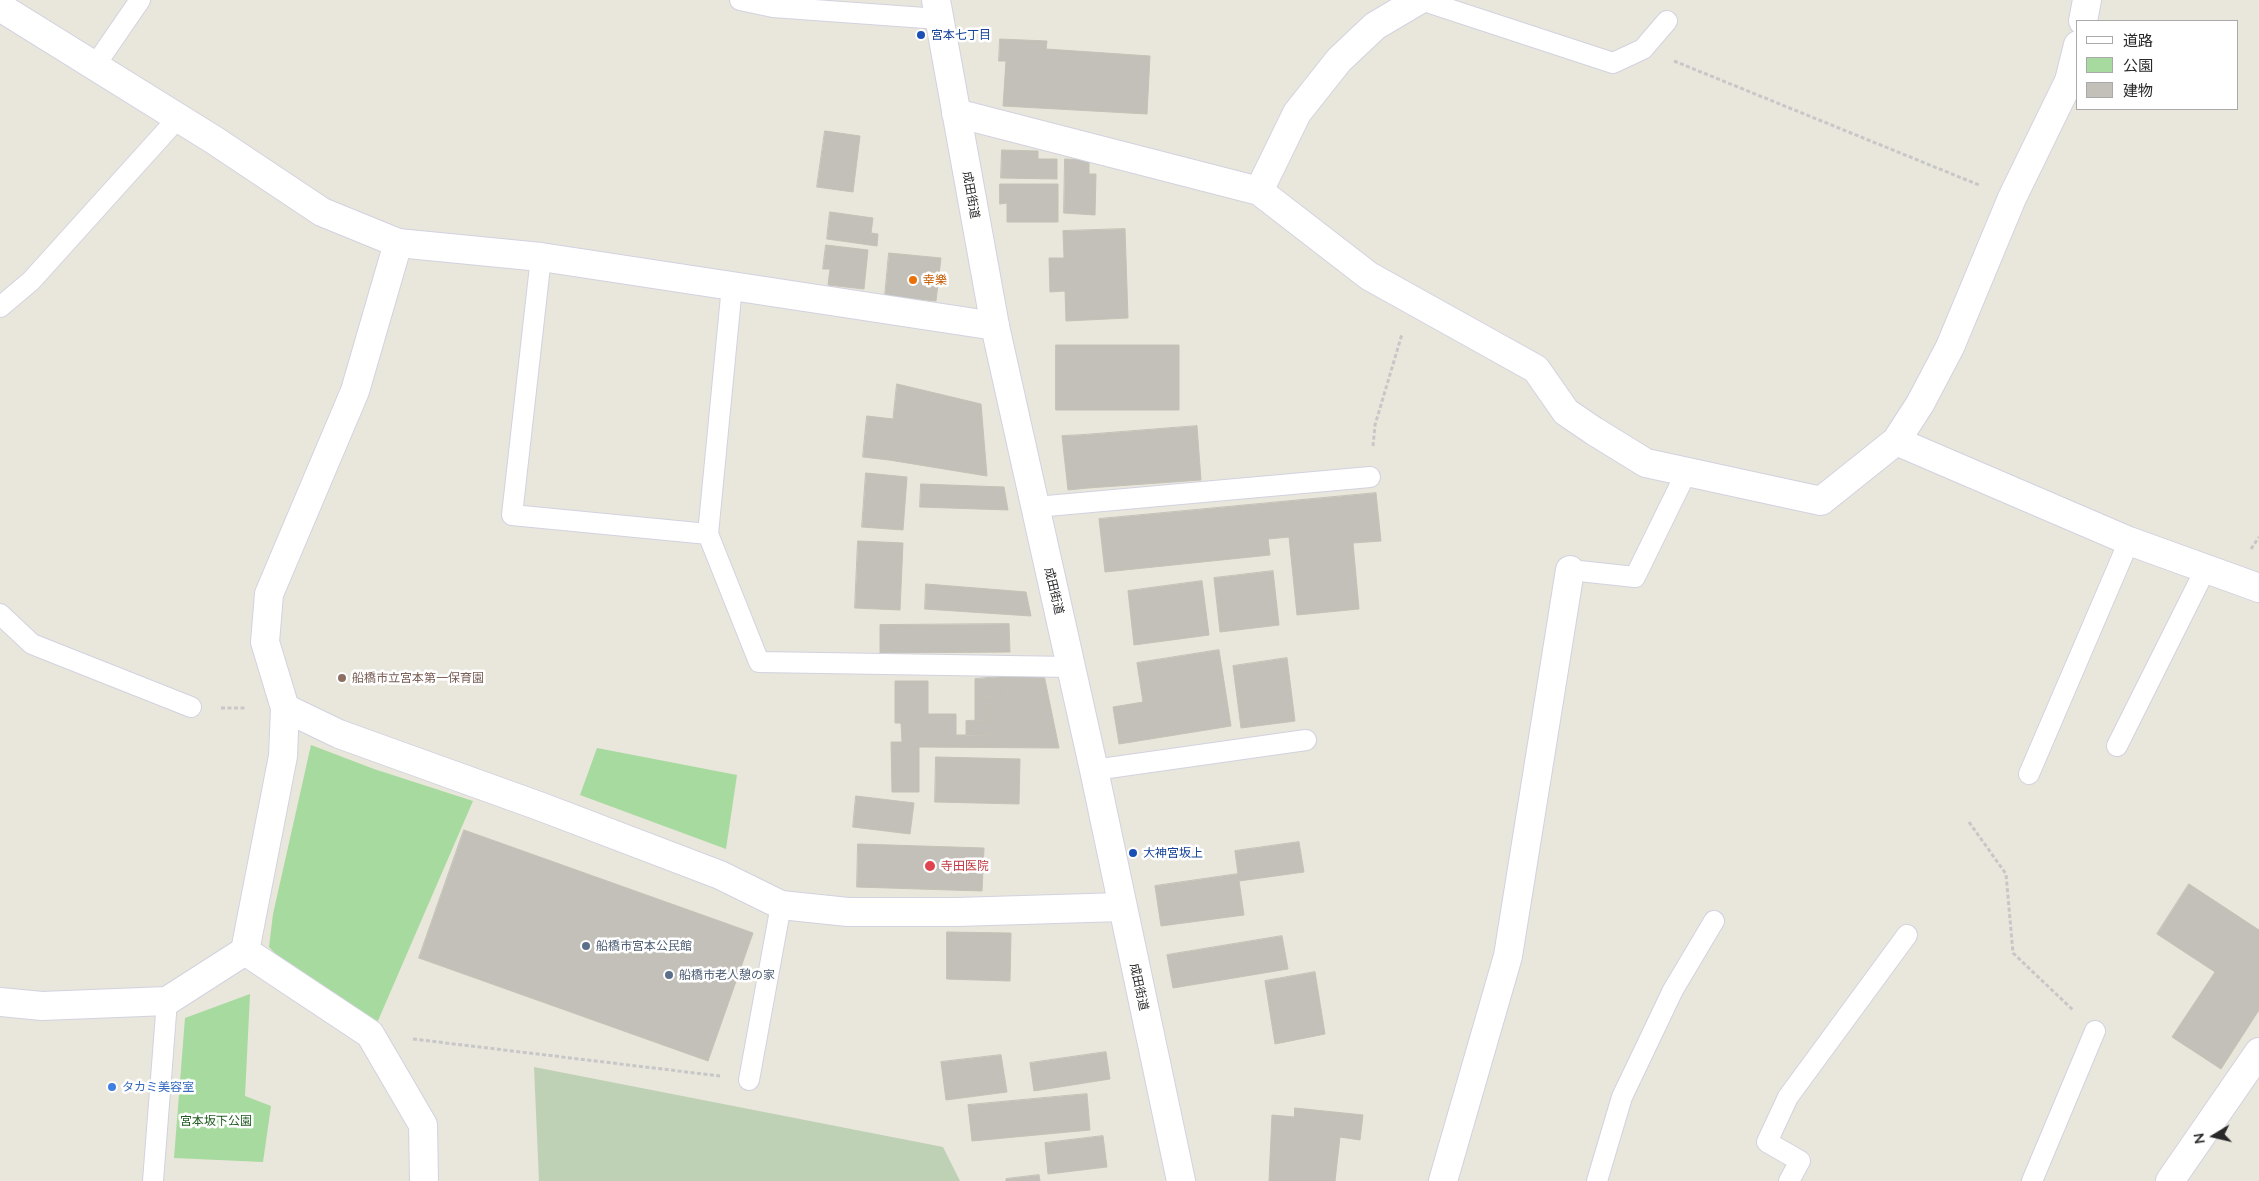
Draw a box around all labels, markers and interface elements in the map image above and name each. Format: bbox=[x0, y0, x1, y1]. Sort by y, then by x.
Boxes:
legend bbox=[2076, 20, 2239, 110]
place label: 宮本七丁目 bbox=[931, 28, 991, 42]
marker: 宮本七丁目 bbox=[915, 29, 927, 41]
text: 道路 bbox=[2123, 31, 2153, 49]
text: 公園 bbox=[2123, 56, 2153, 74]
text: 建物 bbox=[2123, 81, 2153, 99]
street label: 成田街道 bbox=[960, 170, 982, 220]
place label: 幸樂 bbox=[923, 273, 947, 287]
marker: 幸樂 bbox=[907, 274, 919, 286]
street label: 成田街道 bbox=[1042, 566, 1066, 616]
place label: 船橋市立宮本第一保育園 bbox=[352, 671, 484, 685]
marker: 船橋市立宮本第一保育園 bbox=[336, 672, 348, 684]
place label: 大神宮坂上 bbox=[1143, 846, 1203, 860]
marker: 大神宮坂上 bbox=[1127, 847, 1139, 859]
marker: 寺田医院 bbox=[923, 859, 937, 873]
place label: 寺田医院 bbox=[941, 859, 989, 873]
place label: 船橋市宮本公民館 bbox=[596, 939, 692, 953]
marker: 船橋市宮本公民館 bbox=[580, 940, 592, 952]
street label: 成田街道 bbox=[1127, 962, 1151, 1012]
place label: 船橋市老人憩の家 bbox=[679, 968, 775, 982]
marker: 船橋市老人憩の家 bbox=[663, 969, 675, 981]
place label: タカミ美容室 bbox=[122, 1080, 194, 1094]
marker: タカミ美容室 bbox=[106, 1081, 118, 1093]
north arrow bbox=[2189, 1111, 2239, 1161]
park label: 宮本坂下公園 bbox=[180, 1114, 252, 1128]
text: N bbox=[2189, 1132, 2208, 1145]

